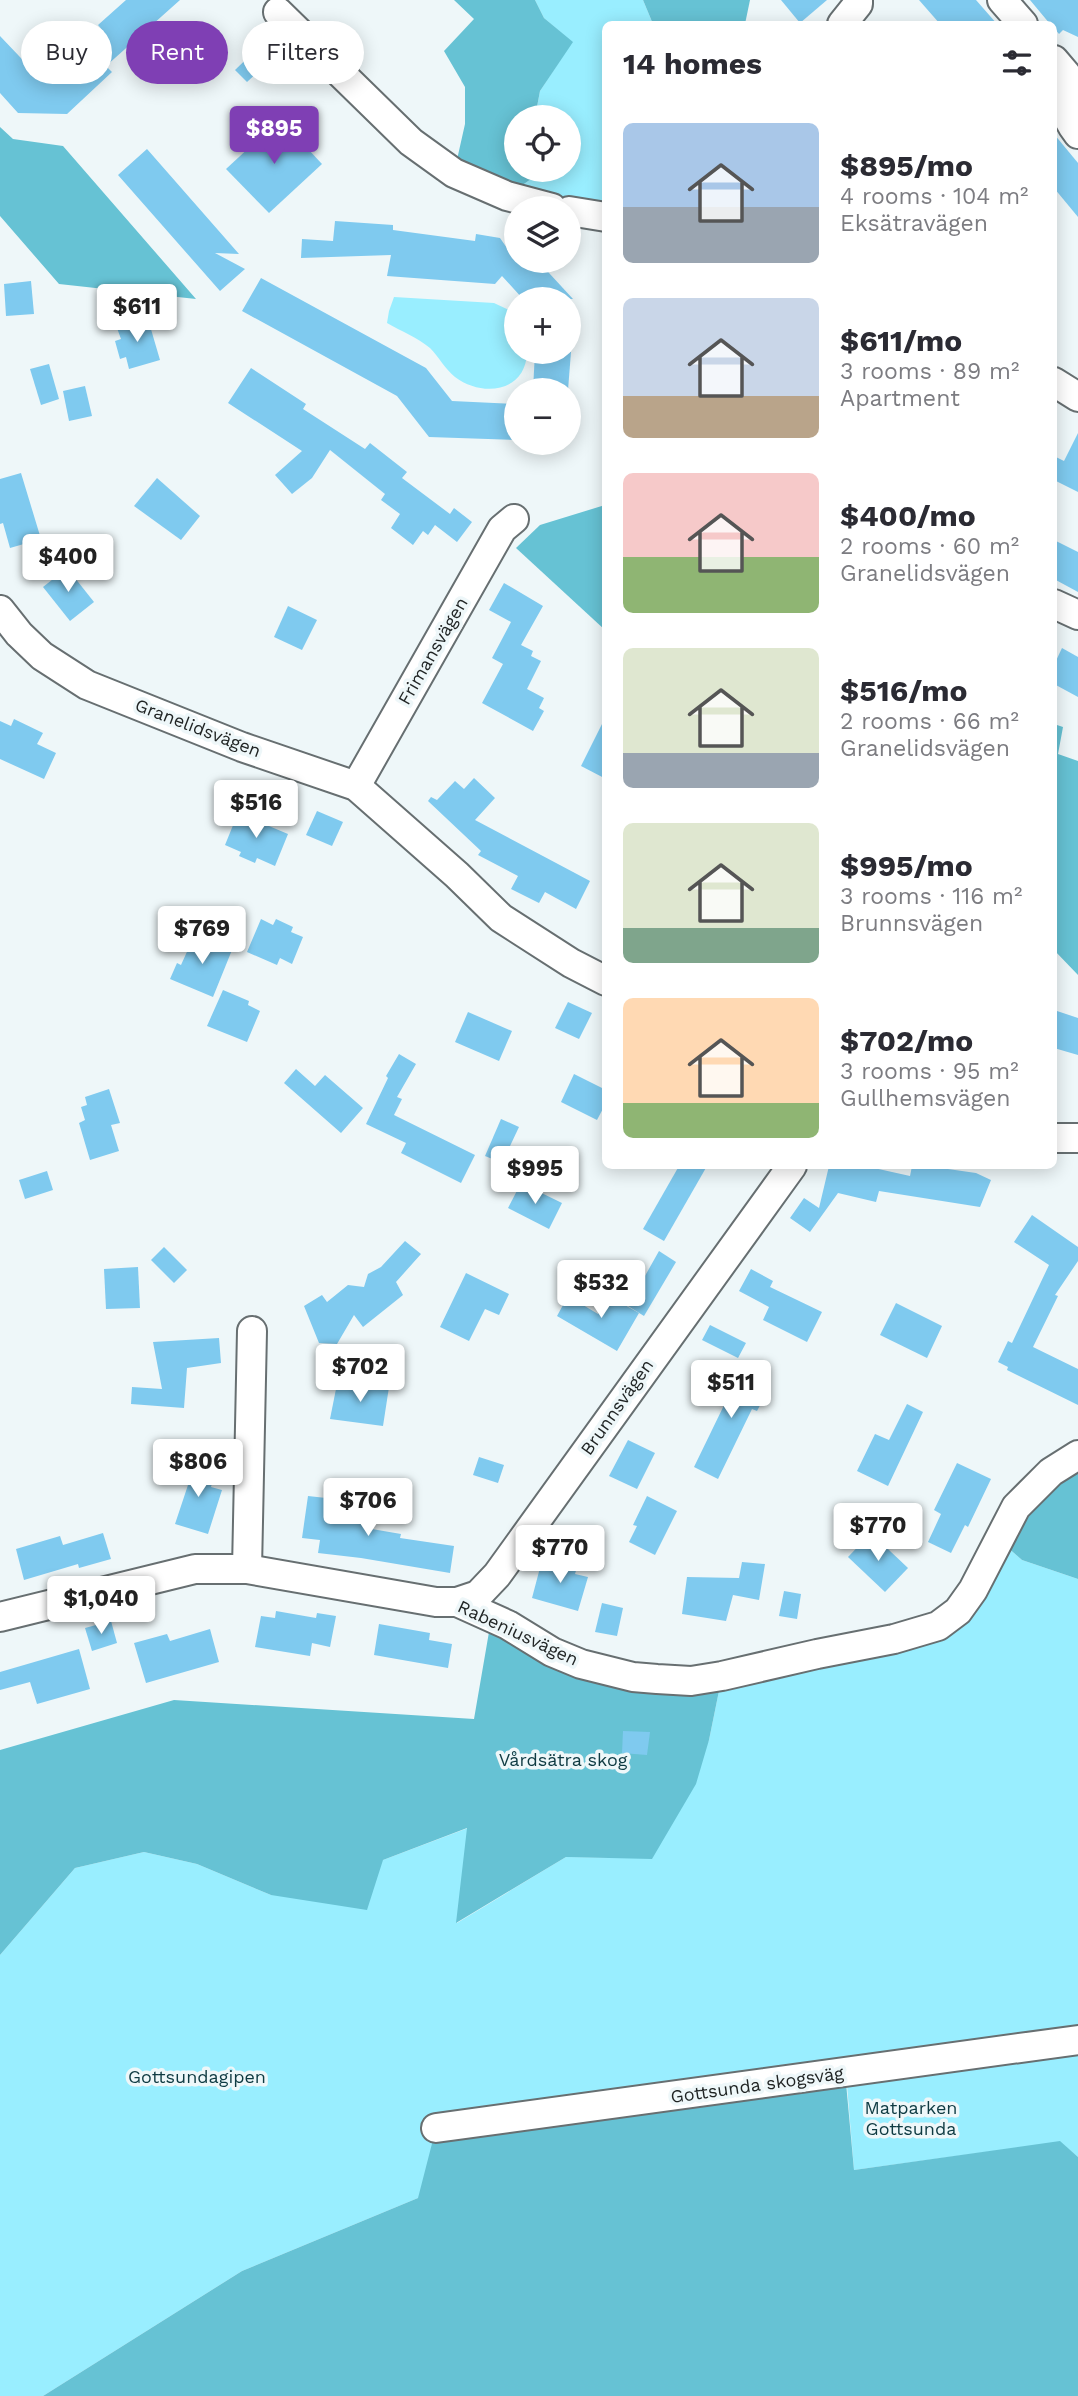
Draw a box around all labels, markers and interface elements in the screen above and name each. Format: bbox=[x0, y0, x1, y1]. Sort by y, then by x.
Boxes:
chip: Buy bbox=[21, 21, 112, 84]
chip: Rent bbox=[126, 21, 228, 84]
chip: Filters bbox=[242, 21, 364, 84]
icon: filters bbox=[998, 44, 1036, 82]
text: 14 homes bbox=[623, 46, 762, 81]
map controls bbox=[504, 105, 581, 455]
button: locate bbox=[504, 105, 581, 182]
pin: $895 bbox=[233, 106, 315, 166]
text: $895 bbox=[246, 115, 302, 142]
text: $895/mo bbox=[840, 148, 973, 183]
icon: home bbox=[679, 151, 763, 235]
text: 4 rooms · 104 m² bbox=[840, 183, 1028, 210]
button: layers bbox=[504, 196, 581, 273]
text: Eksätravägen bbox=[840, 210, 988, 237]
pin: $611 bbox=[96, 284, 178, 344]
button: + bbox=[504, 287, 581, 364]
text: $611 bbox=[113, 293, 161, 320]
text: $611/mo bbox=[840, 323, 962, 358]
icon: home bbox=[679, 326, 763, 410]
text: 3 rooms · 89 m² bbox=[840, 358, 1019, 385]
button: − bbox=[504, 378, 581, 455]
text: Apartment bbox=[840, 385, 960, 412]
text: $400/mo bbox=[840, 498, 976, 533]
icon: home bbox=[679, 501, 763, 585]
text: 2 rooms · 60 m² bbox=[840, 533, 1019, 560]
pin: $400 bbox=[27, 534, 109, 594]
text: $400 bbox=[38, 543, 98, 570]
text: Granelidsvägen bbox=[840, 560, 1010, 587]
street label: Frimansvägen bbox=[393, 593, 472, 708]
text: $516/mo bbox=[840, 673, 967, 708]
icon: home bbox=[679, 676, 763, 760]
street label: Granelidsvägen bbox=[132, 694, 264, 761]
text: 2 rooms · 66 m² bbox=[840, 708, 1019, 735]
text: Granelidsvägen bbox=[840, 735, 1010, 762]
pin: $516 bbox=[215, 780, 297, 840]
text: $516 bbox=[230, 789, 282, 816]
text: $995/mo bbox=[840, 848, 973, 883]
icon: home bbox=[679, 851, 763, 935]
text: 3 rooms · 116 m² bbox=[840, 883, 1022, 910]
pin: $769 bbox=[161, 906, 243, 966]
text: Brunnsvägen bbox=[840, 910, 983, 937]
text: $769 bbox=[174, 915, 230, 942]
text: $702/mo bbox=[840, 1023, 973, 1058]
icon: home bbox=[679, 1026, 763, 1110]
text: 3 rooms · 95 m² bbox=[840, 1058, 1019, 1085]
text: Gullhemsvägen bbox=[840, 1085, 1011, 1112]
pin: $995 bbox=[494, 1146, 576, 1206]
text: $995 bbox=[507, 1155, 563, 1182]
pin: $532 bbox=[560, 1260, 642, 1320]
text: $532 bbox=[573, 1269, 629, 1296]
pin: $702 bbox=[319, 1344, 401, 1404]
text: $702 bbox=[332, 1353, 388, 1380]
street label: Brunnsvägen bbox=[576, 1355, 657, 1459]
pin: $511 bbox=[690, 1360, 772, 1420]
text: $511 bbox=[707, 1369, 755, 1396]
pin: $806 bbox=[157, 1440, 239, 1499]
text: $806 bbox=[169, 1448, 227, 1475]
pin: $706 bbox=[327, 1478, 409, 1538]
text: $706 bbox=[339, 1487, 397, 1514]
pin: $770 bbox=[837, 1504, 919, 1563]
text: $770 bbox=[850, 1512, 906, 1539]
pin: $770 bbox=[519, 1526, 601, 1585]
text: $770 bbox=[532, 1534, 588, 1561]
pin: $1,040 bbox=[44, 1576, 158, 1636]
text: $1,040 bbox=[63, 1585, 139, 1612]
street label: Rabeniusvägen bbox=[455, 1595, 582, 1670]
park label: Vårdsätra skog bbox=[499, 1749, 628, 1770]
street label: Gottsunda skogsväg bbox=[669, 2062, 845, 2107]
park label: Gottsundagipen bbox=[128, 2066, 266, 2087]
park label: Matparken Gottsunda bbox=[865, 2097, 957, 2139]

